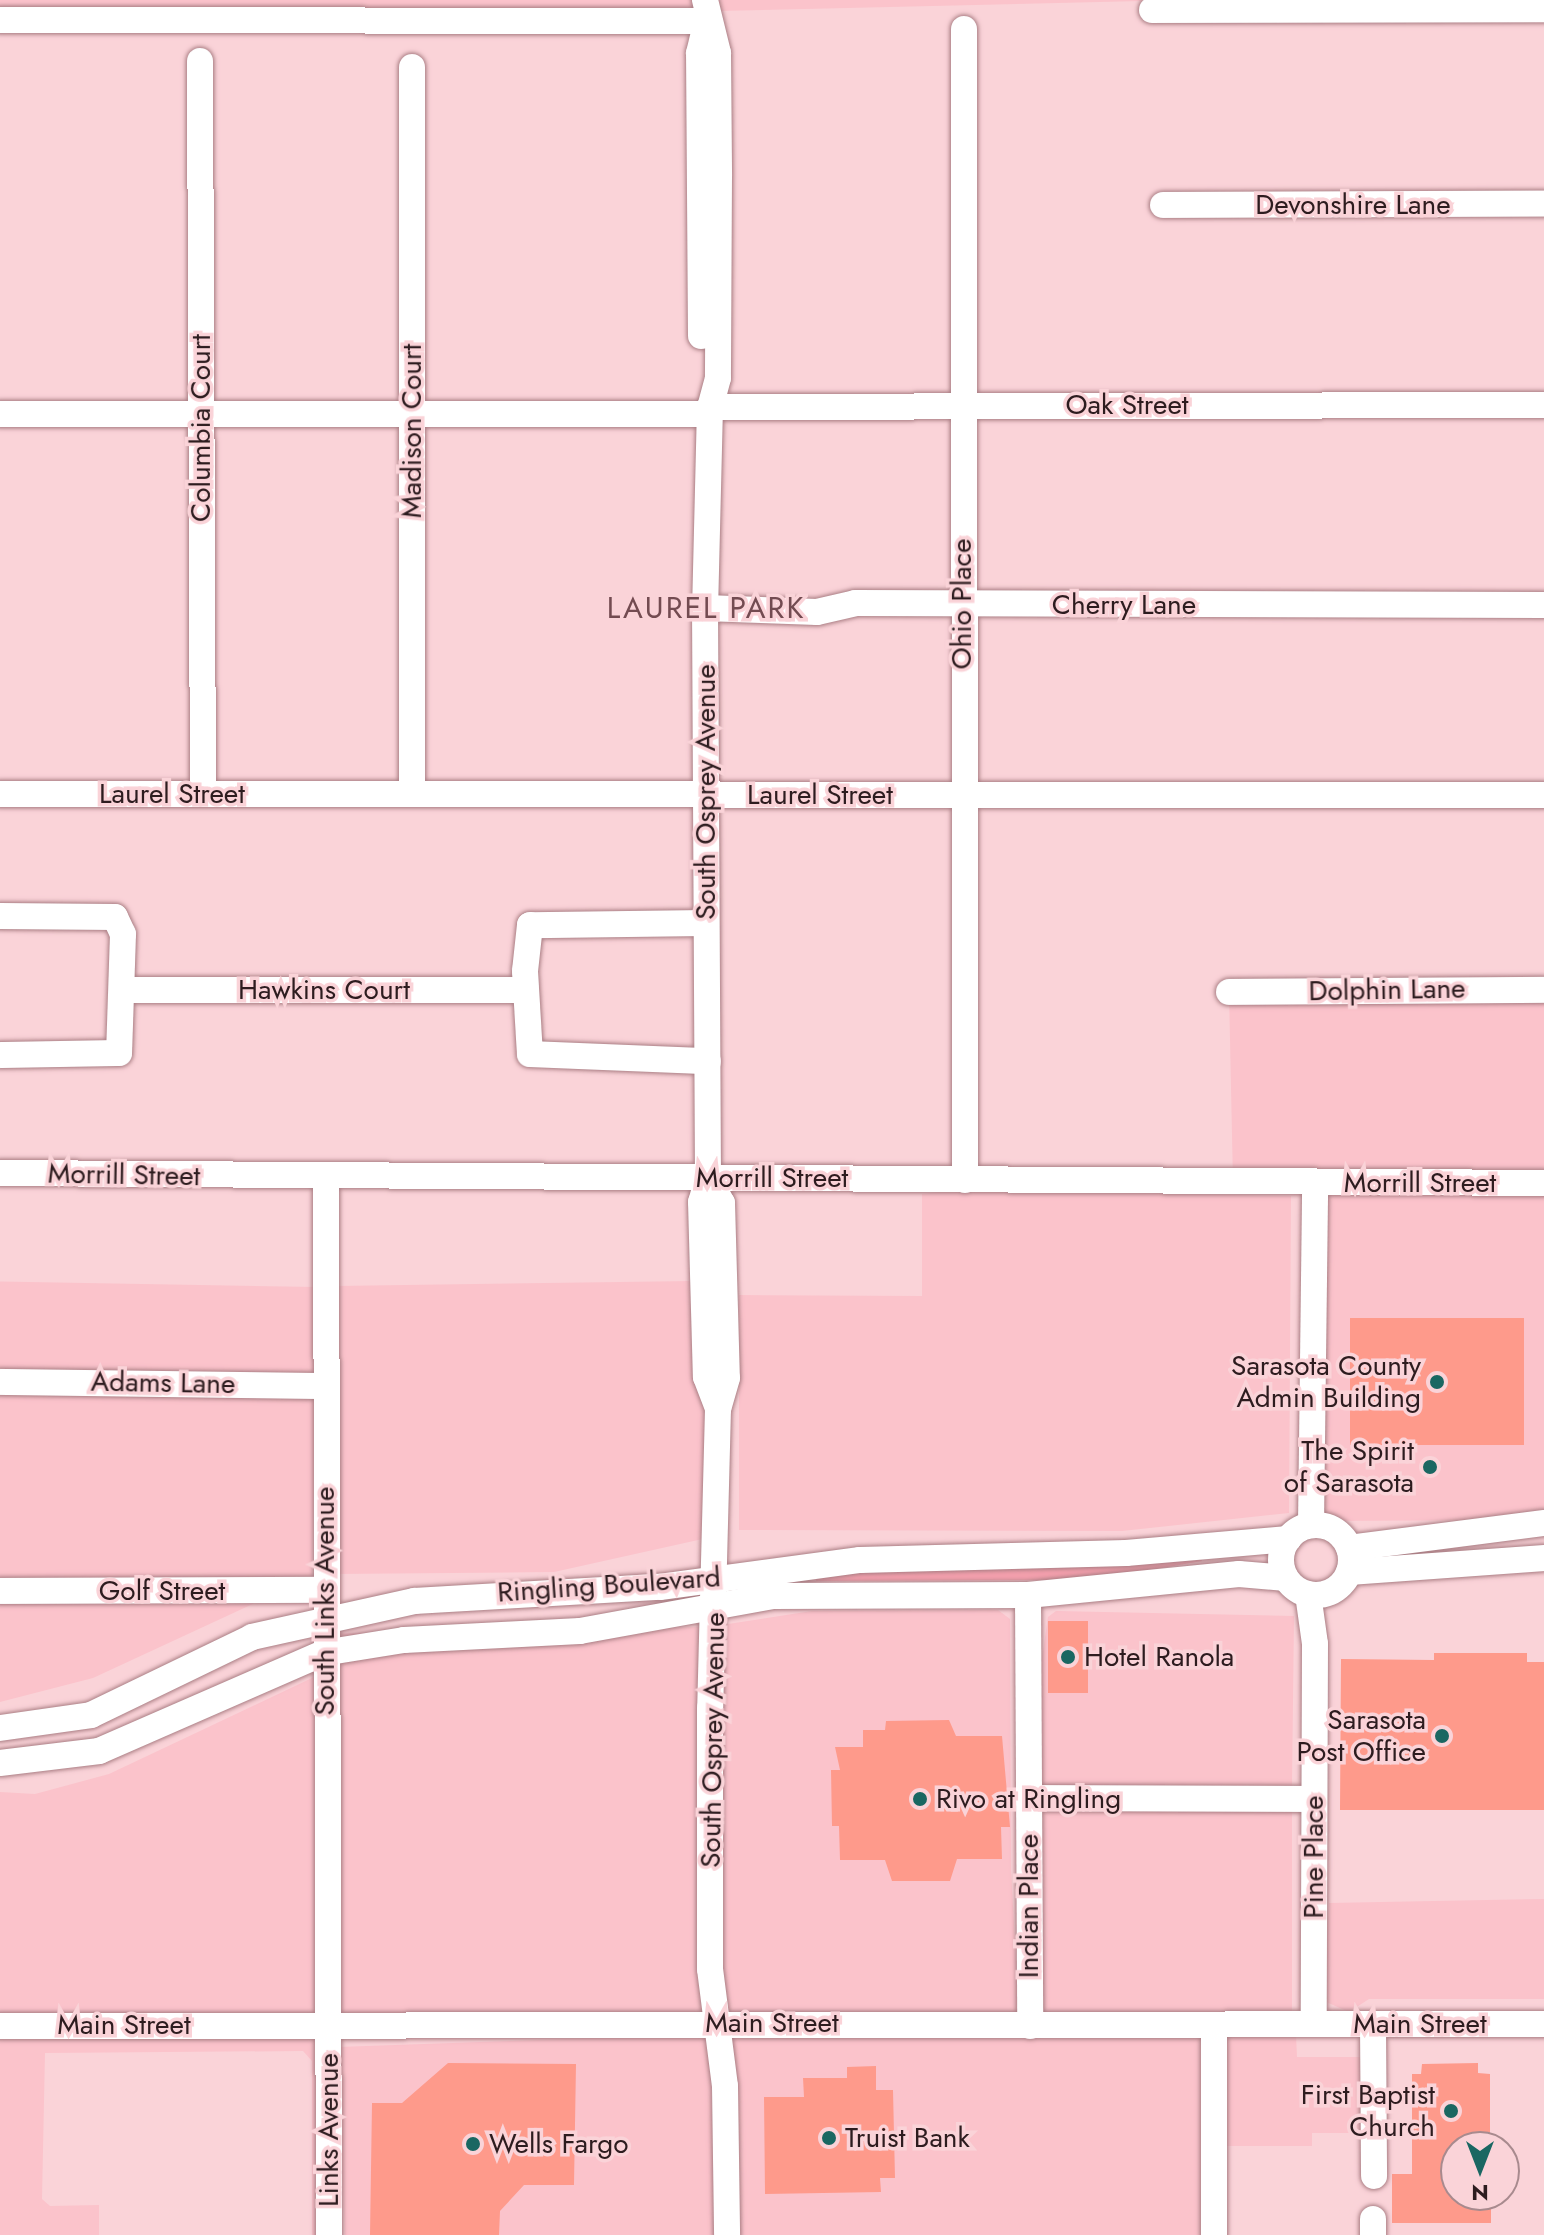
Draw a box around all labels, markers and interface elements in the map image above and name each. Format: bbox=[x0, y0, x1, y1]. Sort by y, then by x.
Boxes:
street label: Devonshire Lane bbox=[1255, 188, 1451, 222]
street label: Columbia Court bbox=[184, 334, 218, 522]
street label: Madison Court bbox=[395, 344, 429, 518]
street label: Oak Street bbox=[1065, 388, 1189, 422]
street label: Ohio Place bbox=[945, 539, 979, 669]
street label: Cherry Lane bbox=[1052, 588, 1196, 622]
district label: LAUREL PARK bbox=[607, 590, 805, 626]
street label: South Osprey Avenue bbox=[689, 664, 723, 920]
street label: Laurel Street bbox=[99, 777, 245, 811]
street label: Laurel Street bbox=[747, 778, 893, 812]
street label: Dolphin Lane bbox=[1308, 972, 1466, 1008]
street label: Hawkins Court bbox=[238, 973, 410, 1007]
street label: Morrill Street bbox=[47, 1157, 201, 1193]
street label: Morrill Street bbox=[696, 1161, 848, 1195]
street label: Morrill Street bbox=[1344, 1166, 1496, 1200]
place label: Sarasota County Admin Building bbox=[1231, 1349, 1421, 1415]
street label: Adams Lane bbox=[90, 1365, 236, 1401]
marker: Sarasota County Admin Building bbox=[1428, 1373, 1446, 1391]
place label: The Spirit of Sarasota bbox=[1284, 1434, 1414, 1500]
marker: The Spirit of Sarasota bbox=[1421, 1458, 1439, 1476]
street label: South Links Avenue bbox=[308, 1487, 342, 1715]
street label: Ringling Boulevard bbox=[496, 1560, 722, 1610]
street label: Golf Street bbox=[99, 1574, 225, 1608]
street label: South Osprey Avenue bbox=[694, 1612, 732, 1868]
place label: Hotel Ranola bbox=[1084, 1640, 1234, 1674]
marker: Hotel Ranola bbox=[1059, 1648, 1077, 1666]
place label: Sarasota Post Office bbox=[1297, 1703, 1426, 1769]
marker: Sarasota Post Office bbox=[1433, 1727, 1451, 1745]
place label: Rivo at Ringling bbox=[936, 1782, 1121, 1816]
marker: Rivo at Ringling bbox=[911, 1790, 929, 1808]
street label: Pine Place bbox=[1297, 1795, 1331, 1919]
street label: Indian Place bbox=[1012, 1834, 1046, 1978]
street label: Main Street bbox=[705, 2006, 839, 2040]
street label: Main Street bbox=[1353, 2007, 1487, 2041]
street label: Main Street bbox=[57, 2008, 191, 2042]
street label: Links Avenue bbox=[312, 2053, 346, 2207]
place label: First Baptist Church bbox=[1301, 2078, 1435, 2144]
marker: First Baptist Church bbox=[1442, 2102, 1460, 2120]
place label: Truist Bank bbox=[845, 2121, 970, 2155]
place label: Wells Fargo bbox=[489, 2127, 629, 2161]
marker: Truist Bank bbox=[820, 2129, 838, 2147]
north arrow bbox=[1440, 2131, 1520, 2211]
marker: Wells Fargo bbox=[464, 2135, 482, 2153]
text: N bbox=[1471, 2177, 1489, 2209]

